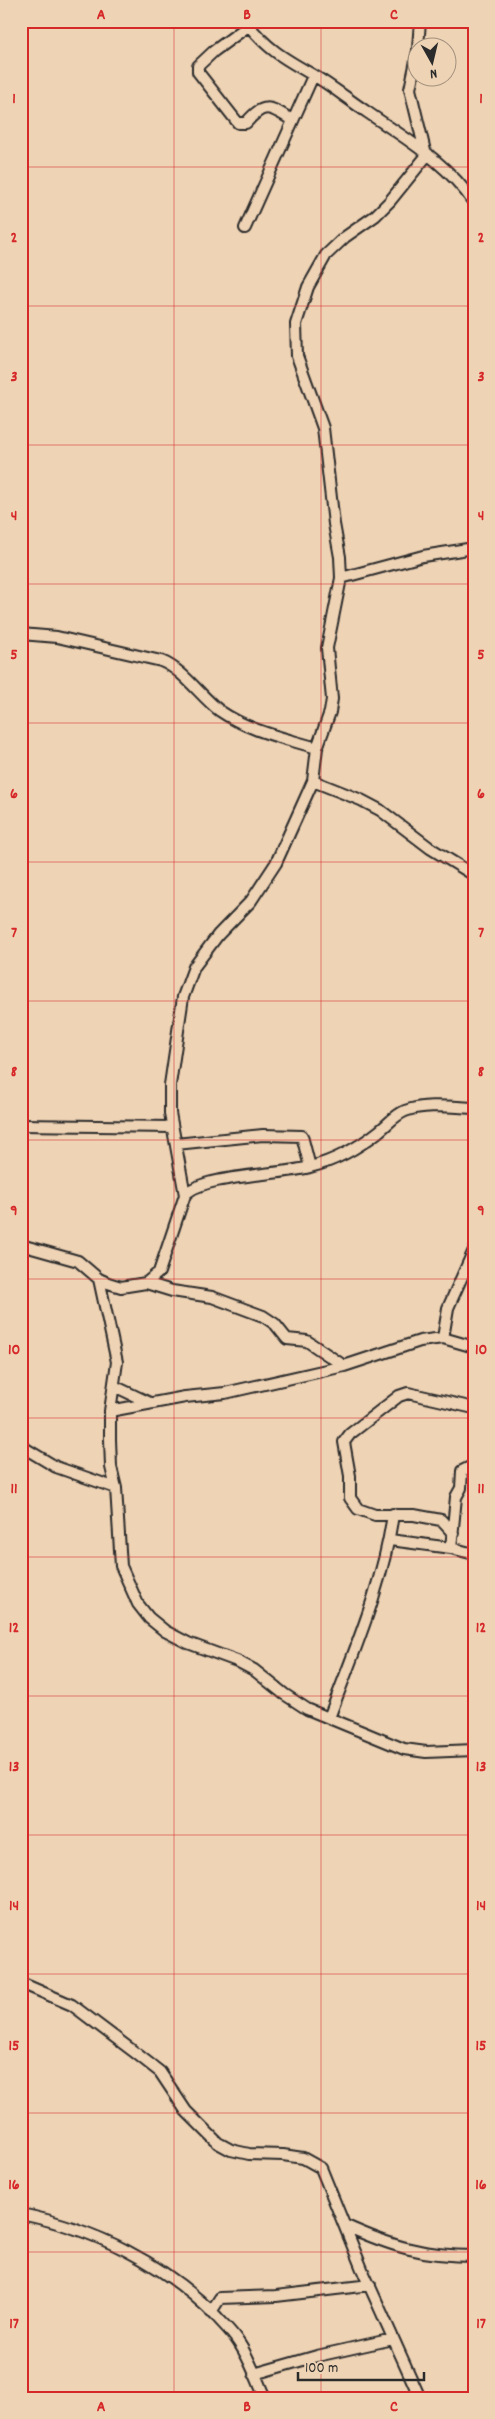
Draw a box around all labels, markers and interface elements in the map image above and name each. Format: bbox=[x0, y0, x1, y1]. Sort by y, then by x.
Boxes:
text: A bbox=[97, 4, 106, 27]
text: B bbox=[243, 4, 251, 27]
text: C bbox=[390, 4, 398, 27]
north arrow bbox=[408, 38, 458, 88]
text: N bbox=[429, 63, 438, 83]
text: 1 bbox=[12, 88, 16, 111]
text: 1 bbox=[479, 88, 483, 111]
text: 2 bbox=[11, 227, 18, 250]
text: 2 bbox=[478, 227, 485, 250]
text: 3 bbox=[10, 366, 18, 389]
text: 3 bbox=[477, 366, 485, 389]
text: 4 bbox=[11, 505, 17, 528]
text: 4 bbox=[478, 505, 484, 528]
text: 5 bbox=[10, 644, 18, 667]
text: 5 bbox=[477, 644, 485, 667]
text: 6 bbox=[10, 783, 18, 806]
text: 6 bbox=[477, 783, 485, 806]
text: 7 bbox=[11, 922, 17, 945]
text: 7 bbox=[478, 922, 484, 945]
text: 8 bbox=[11, 1061, 18, 1084]
text: 8 bbox=[478, 1061, 485, 1084]
text: 9 bbox=[10, 1200, 18, 1223]
text: 9 bbox=[477, 1200, 485, 1223]
text: 10 bbox=[8, 1339, 20, 1362]
text: 10 bbox=[475, 1339, 487, 1362]
text: 11 bbox=[10, 1478, 18, 1501]
text: 11 bbox=[477, 1478, 485, 1501]
text: 12 bbox=[9, 1617, 19, 1640]
text: 12 bbox=[476, 1617, 486, 1640]
text: 13 bbox=[9, 1756, 19, 1779]
text: 13 bbox=[476, 1756, 486, 1779]
text: 14 bbox=[9, 1895, 19, 1918]
text: 14 bbox=[476, 1895, 486, 1918]
text: 15 bbox=[9, 2035, 19, 2058]
text: 15 bbox=[476, 2035, 486, 2058]
text: 16 bbox=[8, 2174, 20, 2197]
text: 16 bbox=[475, 2174, 487, 2197]
text: 17 bbox=[9, 2313, 19, 2336]
text: 17 bbox=[476, 2313, 486, 2336]
scale bar bbox=[298, 2349, 424, 2381]
text: 100 m bbox=[305, 2358, 338, 2380]
text: A bbox=[97, 2396, 106, 2419]
text: B bbox=[243, 2396, 251, 2419]
text: C bbox=[390, 2396, 398, 2419]

